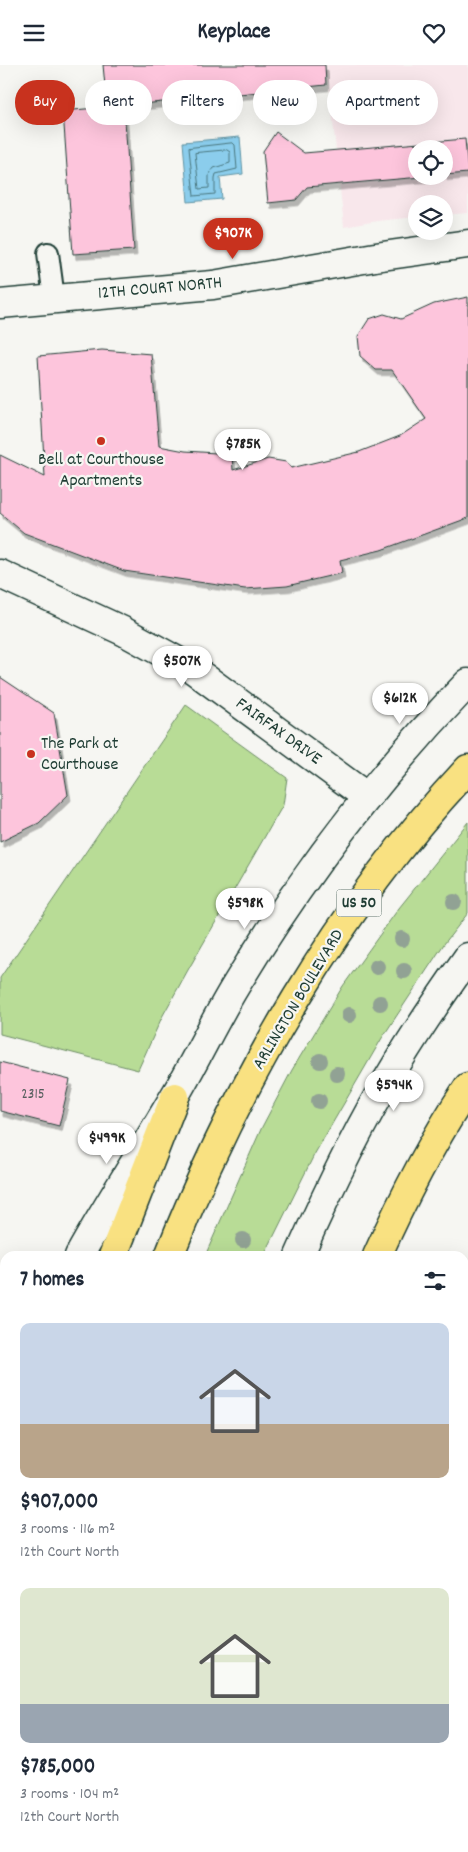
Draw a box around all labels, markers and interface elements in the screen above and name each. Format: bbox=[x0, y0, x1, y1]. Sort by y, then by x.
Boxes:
text: Keyplace bbox=[198, 17, 270, 48]
icon: menu bbox=[20, 19, 48, 47]
icon: heart bbox=[420, 19, 448, 47]
chip: Buy bbox=[15, 80, 75, 125]
chip: Rent bbox=[85, 80, 152, 125]
chip: Filters bbox=[162, 80, 243, 125]
chip: New bbox=[253, 80, 317, 125]
chip: Apartment bbox=[327, 80, 438, 125]
map controls bbox=[408, 140, 453, 240]
button: locate bbox=[408, 140, 453, 185]
button: layers bbox=[408, 195, 453, 240]
pin: $907K bbox=[198, 217, 268, 260]
text: $907K bbox=[214, 222, 252, 245]
street label: 12TH COURT NORTH bbox=[97, 271, 223, 307]
pin: $785K bbox=[208, 429, 278, 471]
text: $785K bbox=[225, 433, 261, 456]
marker: Bell at Courthouse Apartments bbox=[95, 435, 107, 447]
place label: Bell at Courthouse Apartments bbox=[38, 448, 164, 494]
pin: $507K bbox=[147, 645, 217, 688]
text: $507K bbox=[163, 650, 201, 673]
pin: $612K bbox=[365, 683, 435, 725]
text: $612K bbox=[383, 687, 417, 710]
street label: FAIRFAX DRIVE bbox=[230, 692, 326, 772]
place label: The Park at Courthouse bbox=[41, 732, 119, 778]
marker: The Park at Courthouse bbox=[25, 748, 37, 760]
pin: $598K bbox=[210, 887, 280, 930]
road number: US 50 bbox=[336, 889, 382, 916]
text: $598K bbox=[227, 892, 263, 915]
street label: ARLINGTON BOULEVARD bbox=[247, 925, 351, 1075]
pin: $594K bbox=[359, 1069, 429, 1112]
text: $594K bbox=[376, 1074, 412, 1097]
house number: 2315 bbox=[21, 1084, 45, 1106]
pin: $499K bbox=[72, 1123, 142, 1165]
text: $499K bbox=[89, 1127, 125, 1150]
text: 7 homes bbox=[20, 1266, 84, 1296]
icon: filters bbox=[421, 1267, 449, 1295]
icon: home bbox=[190, 1356, 280, 1446]
text: $907,000 bbox=[20, 1488, 98, 1518]
text: 3 rooms · 116 m² bbox=[20, 1518, 115, 1541]
text: 12th Court North bbox=[20, 1541, 119, 1564]
icon: home bbox=[190, 1621, 280, 1711]
text: $785,000 bbox=[20, 1753, 95, 1783]
text: 3 rooms · 104 m² bbox=[20, 1783, 119, 1806]
text: 12th Court North bbox=[20, 1806, 119, 1829]

